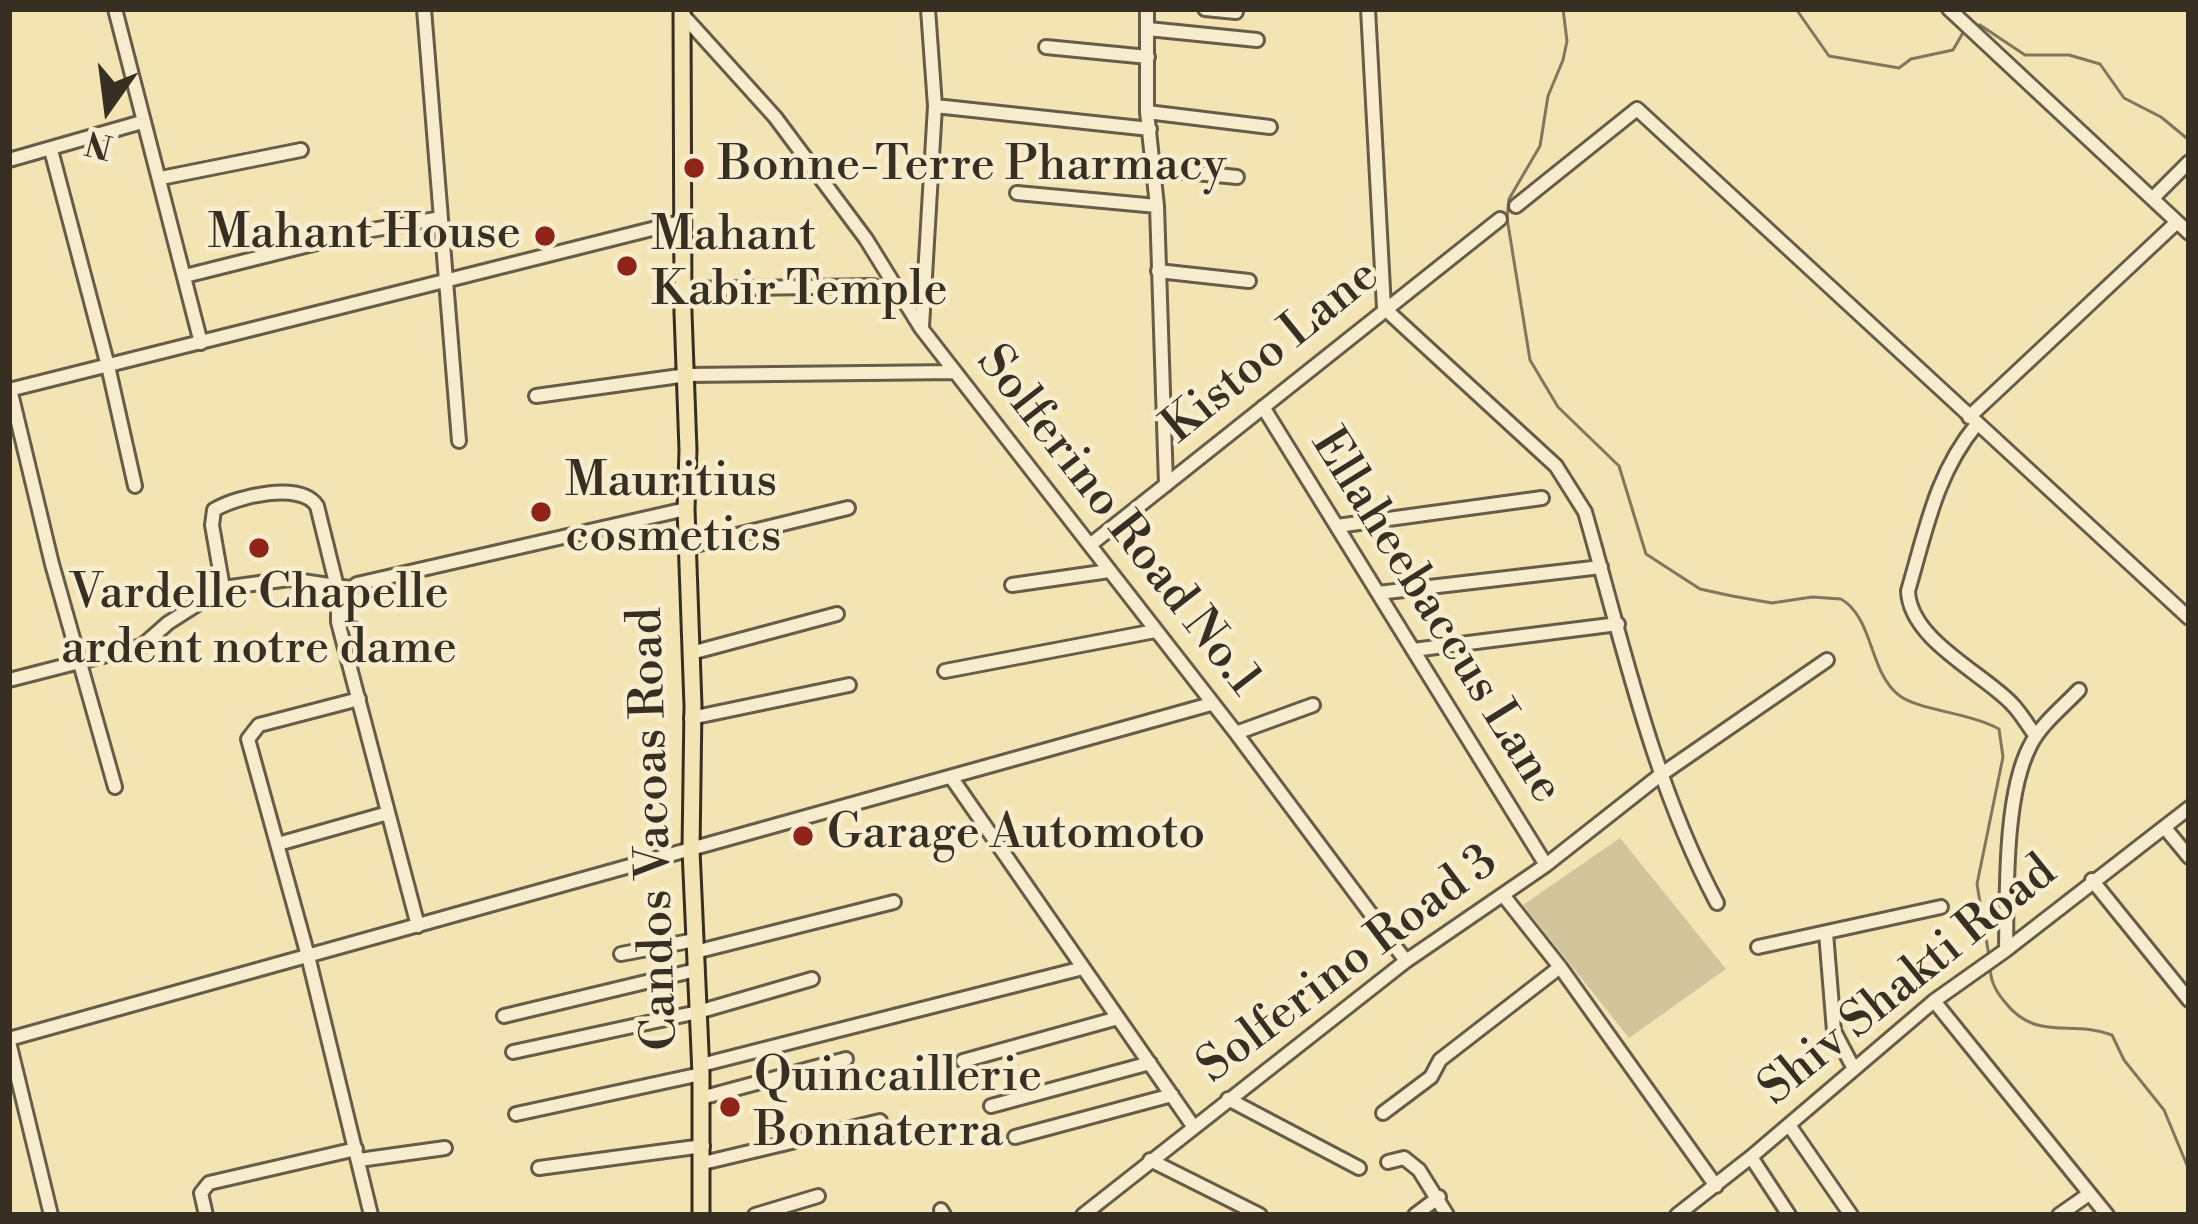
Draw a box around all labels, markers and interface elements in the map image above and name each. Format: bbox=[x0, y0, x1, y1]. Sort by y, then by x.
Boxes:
north arrow bbox=[48, 48, 168, 168]
text: N bbox=[82, 120, 117, 166]
place label: Bonne-Terre Pharmacy bbox=[718, 139, 1226, 197]
marker: Bonne-Terre Pharmacy bbox=[681, 155, 707, 181]
place label: Mahant House bbox=[208, 207, 521, 265]
place label: Mahant Kabir Temple bbox=[651, 209, 948, 322]
marker: Mahant House bbox=[532, 223, 558, 249]
street label: Kistoo Lane bbox=[1152, 248, 1392, 458]
marker: Mahant Kabir Temple bbox=[614, 253, 640, 279]
street label: Solferino Road No.1 bbox=[962, 335, 1272, 709]
street label: Ellaheebaccus Lane bbox=[1297, 419, 1573, 815]
place label: Mauritius cosmetics bbox=[565, 455, 782, 568]
marker: Mauritius cosmetics bbox=[528, 499, 554, 525]
marker: Vardelle Chapelle ardent notre dame bbox=[246, 535, 272, 561]
place label: Vardelle Chapelle ardent notre dame bbox=[61, 567, 457, 680]
street label: Candos Vacoas Road bbox=[619, 606, 693, 1052]
place label: Garage Automoto bbox=[827, 807, 1205, 865]
marker: Garage Automoto bbox=[790, 823, 816, 849]
street label: Solferino Road 3 bbox=[1188, 835, 1510, 1097]
street label: Shiv Shakti Road bbox=[1749, 845, 2069, 1119]
place label: Quincaillerie Bonnaterra bbox=[754, 1050, 1042, 1163]
marker: Quincaillerie Bonnaterra bbox=[717, 1094, 743, 1120]

